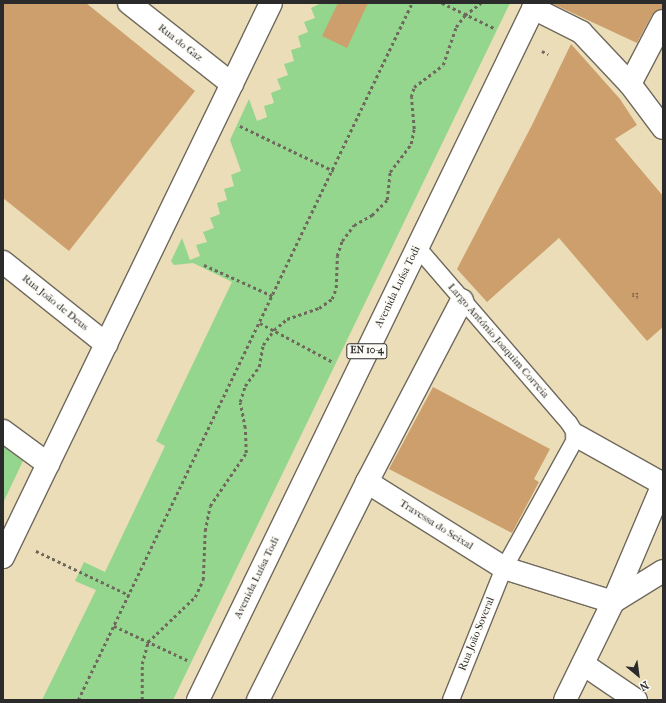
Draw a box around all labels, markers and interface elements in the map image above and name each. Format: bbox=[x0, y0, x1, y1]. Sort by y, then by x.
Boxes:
street label: Rua do Gaz bbox=[155, 21, 205, 65]
street label: Avenida Luísa Todi bbox=[372, 244, 424, 330]
street label: Rua João de Deus bbox=[19, 272, 91, 334]
street label: Largo António Joaquim Correia bbox=[445, 281, 551, 401]
house number: 13 bbox=[632, 289, 638, 299]
road number: EN 10-4 bbox=[346, 343, 388, 359]
street label: Travessa do Seixal bbox=[397, 497, 475, 553]
street label: Avenida Luísa Todi bbox=[231, 535, 283, 621]
street label: Rua João Soveral bbox=[456, 595, 498, 673]
north arrow bbox=[618, 655, 658, 695]
text: N bbox=[637, 678, 651, 694]

